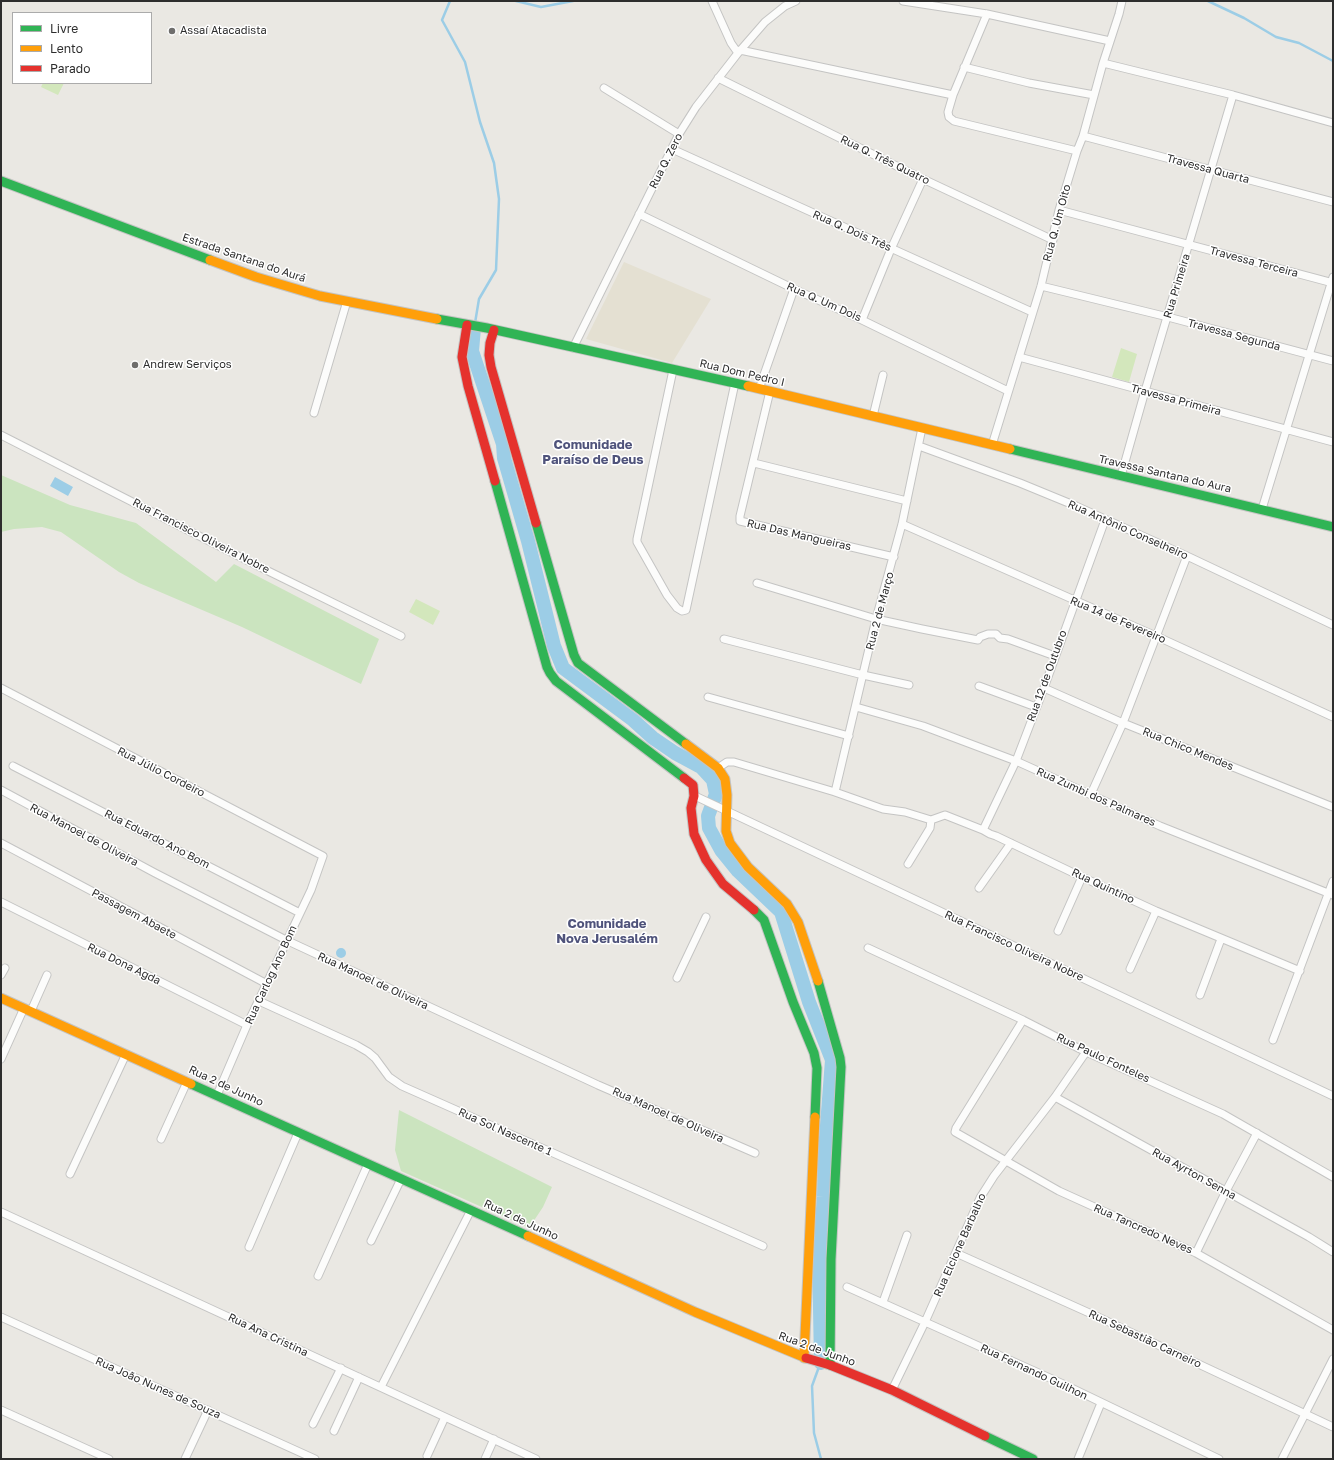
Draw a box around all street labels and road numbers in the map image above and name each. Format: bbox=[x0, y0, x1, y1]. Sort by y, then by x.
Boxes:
street label: Rua Q. Zero bbox=[646, 131, 686, 191]
street label: Rua Q. Três Quatro bbox=[838, 133, 932, 187]
street label: Travessa Quarta bbox=[1165, 152, 1251, 186]
street label: Rua Q. Um Oito bbox=[1040, 183, 1074, 263]
street label: Rua Q. Dois Três bbox=[811, 208, 893, 254]
street label: Estrada Santana do Aurá bbox=[181, 231, 307, 285]
street label: Travessa Terceira bbox=[1208, 244, 1300, 280]
street label: Rua Primeira bbox=[1161, 252, 1193, 320]
street label: Rua Q. Um Dois bbox=[785, 280, 863, 324]
street label: Travessa Segunda bbox=[1186, 316, 1282, 354]
street label: Rua Dom Pedro I bbox=[698, 357, 786, 389]
street label: Travessa Primeira bbox=[1129, 382, 1223, 418]
street label: Travessa Santana do Aura bbox=[1097, 452, 1233, 496]
street label: Rua Francisco Oliveira Nobre bbox=[130, 496, 272, 576]
street label: Rua Antônio Conselheiro bbox=[1066, 497, 1190, 563]
street label: Rua Das Mangueiras bbox=[745, 517, 853, 553]
street label: Rua 2 de Março bbox=[863, 570, 897, 652]
street label: Rua 14 de Fevereiro bbox=[1068, 594, 1168, 646]
street label: Rua 12 de Outubro bbox=[1024, 628, 1070, 724]
street label: Rua Chico Mendes bbox=[1141, 725, 1235, 773]
street label: Rua Júlio Cordeiro bbox=[115, 744, 207, 800]
street label: Rua Zumbi dos Palmares bbox=[1034, 765, 1158, 829]
street label: Rua Manoel de Oliveira bbox=[28, 801, 140, 869]
street label: Rua Eduardo Ano Bom bbox=[102, 807, 212, 871]
street label: Rua Quintino bbox=[1069, 866, 1137, 906]
street label: Passagem Abaete bbox=[89, 886, 179, 942]
street label: Rua Francisco Oliveira Nobre bbox=[942, 908, 1086, 984]
street label: Rua Carlog Ano Bom bbox=[242, 923, 300, 1027]
street label: Rua Dona Agda bbox=[85, 941, 163, 987]
street label: Rua Manoel de Oliveira bbox=[315, 950, 431, 1012]
street label: Rua Paulo Fonteles bbox=[1054, 1031, 1152, 1085]
street label: Rua 2 de Junho bbox=[187, 1063, 265, 1109]
street label: Rua Manoel de Oliveira bbox=[610, 1084, 726, 1146]
street label: Rua Sol Nascente 1 bbox=[456, 1105, 554, 1159]
street label: Rua Ayrton Senna bbox=[1150, 1145, 1238, 1203]
street label: Rua Elcione Barbalho bbox=[931, 1191, 989, 1299]
street label: Rua 2 de Junho bbox=[482, 1197, 560, 1243]
street label: Rua Tancredo Neves bbox=[1091, 1201, 1195, 1257]
street label: Rua Sebastião Carneiro bbox=[1087, 1307, 1203, 1371]
street label: Rua Ana Cristina bbox=[226, 1311, 310, 1359]
street label: Rua 2 de Junho bbox=[777, 1329, 857, 1369]
street label: Rua Fernando Guilhon bbox=[978, 1341, 1090, 1403]
street label: Rua João Nunes de Souza bbox=[93, 1354, 223, 1422]

